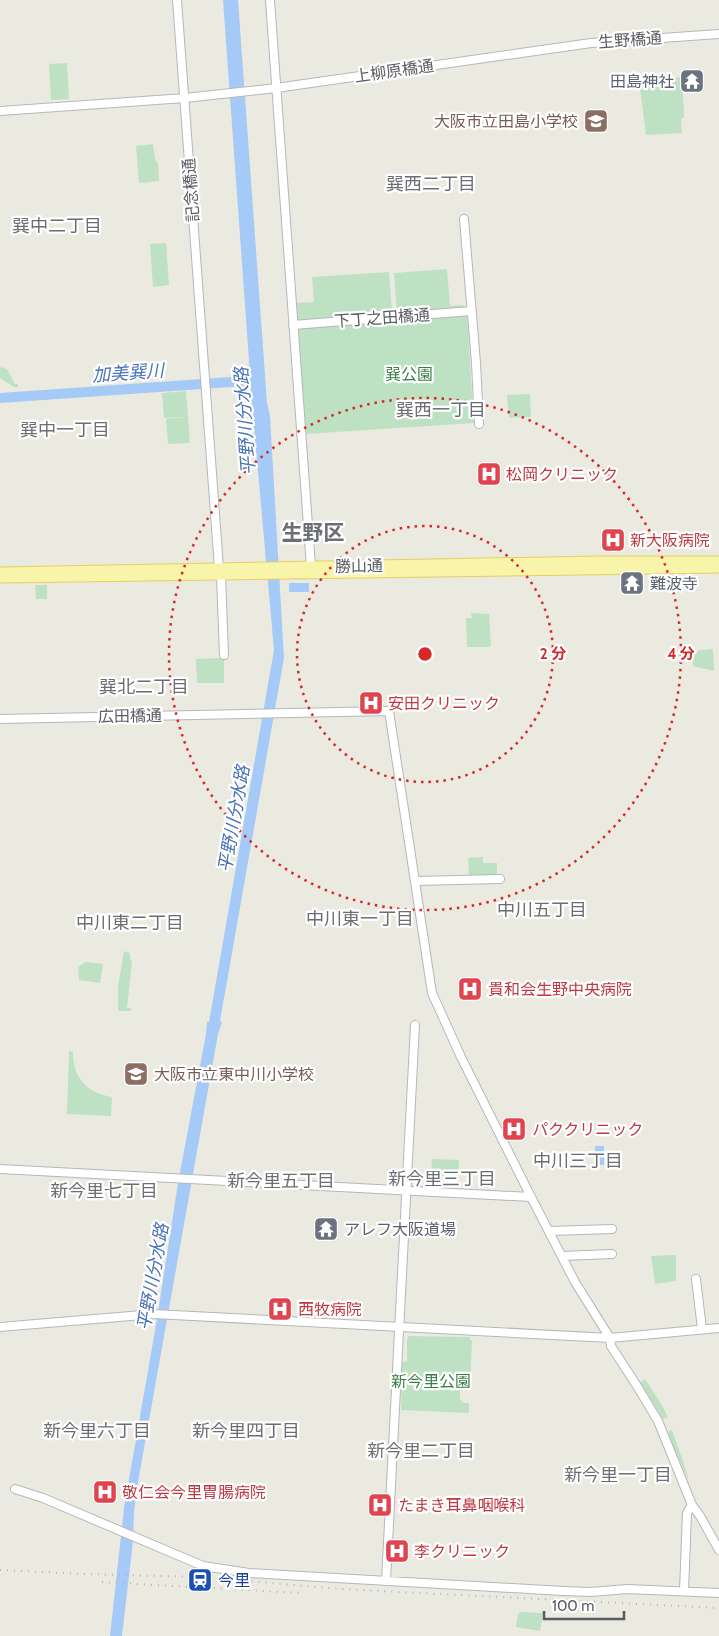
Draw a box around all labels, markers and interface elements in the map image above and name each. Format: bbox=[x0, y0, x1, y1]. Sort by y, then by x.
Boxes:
street label: 生野橋通 bbox=[597, 28, 663, 52]
street label: 上柳原橋通 bbox=[353, 56, 435, 86]
temple icon: 田島神社 bbox=[679, 68, 705, 94]
place label: 田島神社 bbox=[610, 72, 674, 91]
school or university icon: 大阪市立田島小学校 bbox=[583, 108, 609, 134]
place label: 大阪市立田島小学校 bbox=[434, 112, 578, 131]
street label: 記念橋通 bbox=[179, 157, 203, 223]
district label: 巽西二丁目 bbox=[386, 173, 476, 195]
district label: 巽中二丁目 bbox=[12, 215, 102, 237]
street label: 下丁之田橋通 bbox=[333, 305, 431, 331]
water label: 加美巽川 bbox=[91, 359, 167, 386]
water label: 平野川分水路 bbox=[230, 364, 260, 476]
park label: 巽公園 bbox=[385, 365, 433, 384]
district label: 巽西一丁目 bbox=[396, 399, 486, 421]
district label: 巽中一丁目 bbox=[20, 419, 110, 441]
hospital icon: 松岡クリニック bbox=[476, 461, 502, 487]
place label: 松岡クリニック bbox=[506, 465, 618, 484]
district label: 生野区 bbox=[282, 520, 345, 545]
hospital icon: 新大阪病院 bbox=[600, 527, 626, 553]
place label: 新大阪病院 bbox=[630, 531, 710, 550]
street label: 勝山通 bbox=[335, 556, 383, 576]
temple icon: 難波寺 bbox=[619, 570, 645, 596]
place label: 難波寺 bbox=[650, 574, 698, 593]
centre of rings bbox=[416, 645, 434, 663]
text: 2 分 bbox=[540, 645, 566, 663]
text: 4 分 bbox=[667, 645, 695, 663]
district label: 巽北二丁目 bbox=[99, 676, 189, 698]
hospital icon: 安田クリニック bbox=[358, 690, 384, 716]
place label: 安田クリニック bbox=[388, 694, 500, 713]
street label: 広田橋通 bbox=[98, 706, 162, 726]
water label: 平野川分水路 bbox=[214, 762, 255, 874]
district label: 中川五丁目 bbox=[497, 899, 587, 921]
district label: 中川東一丁目 bbox=[306, 908, 414, 930]
district label: 中川東二丁目 bbox=[76, 912, 184, 934]
hospital icon: 貴和会生野中央病院 bbox=[457, 976, 483, 1002]
place label: 貴和会生野中央病院 bbox=[488, 980, 632, 999]
school or university icon: 大阪市立東中川小学校 bbox=[123, 1061, 149, 1087]
place label: 大阪市立東中川小学校 bbox=[154, 1065, 314, 1084]
hospital icon: パククリニック bbox=[501, 1116, 527, 1142]
place label: パククリニック bbox=[532, 1120, 643, 1139]
district label: 中川三丁目 bbox=[533, 1150, 623, 1172]
district label: 新今里三丁目 bbox=[388, 1168, 496, 1190]
district label: 新今里五丁目 bbox=[227, 1170, 335, 1192]
district label: 新今里七丁目 bbox=[50, 1180, 158, 1202]
temple icon: アレフ大阪道場 bbox=[313, 1216, 339, 1242]
water label: 平野川分水路 bbox=[133, 1220, 174, 1332]
place label: アレフ大阪道場 bbox=[344, 1220, 456, 1239]
hospital icon: 西牧病院 bbox=[267, 1296, 293, 1322]
place label: 西牧病院 bbox=[298, 1300, 362, 1319]
park label: 新今里公園 bbox=[391, 1372, 471, 1391]
district label: 新今里六丁目 bbox=[43, 1420, 151, 1442]
district label: 新今里四丁目 bbox=[192, 1420, 300, 1442]
district label: 新今里二丁目 bbox=[367, 1440, 475, 1462]
district label: 新今里一丁目 bbox=[564, 1464, 672, 1486]
hospital icon: 敬仁会今里胃腸病院 bbox=[92, 1479, 118, 1505]
place label: 敬仁会今里胃腸病院 bbox=[122, 1483, 266, 1502]
hospital icon: たまき耳鼻咽喉科 bbox=[367, 1492, 393, 1518]
place label: たまき耳鼻咽喉科 bbox=[398, 1496, 526, 1515]
hospital icon: 李クリニック bbox=[384, 1538, 410, 1564]
place label: 李クリニック bbox=[414, 1542, 510, 1561]
station icon: 今里 bbox=[187, 1567, 213, 1593]
place label: 今里 bbox=[218, 1571, 250, 1590]
scale bar bbox=[544, 1588, 624, 1620]
text: 100 m bbox=[552, 1597, 594, 1615]

